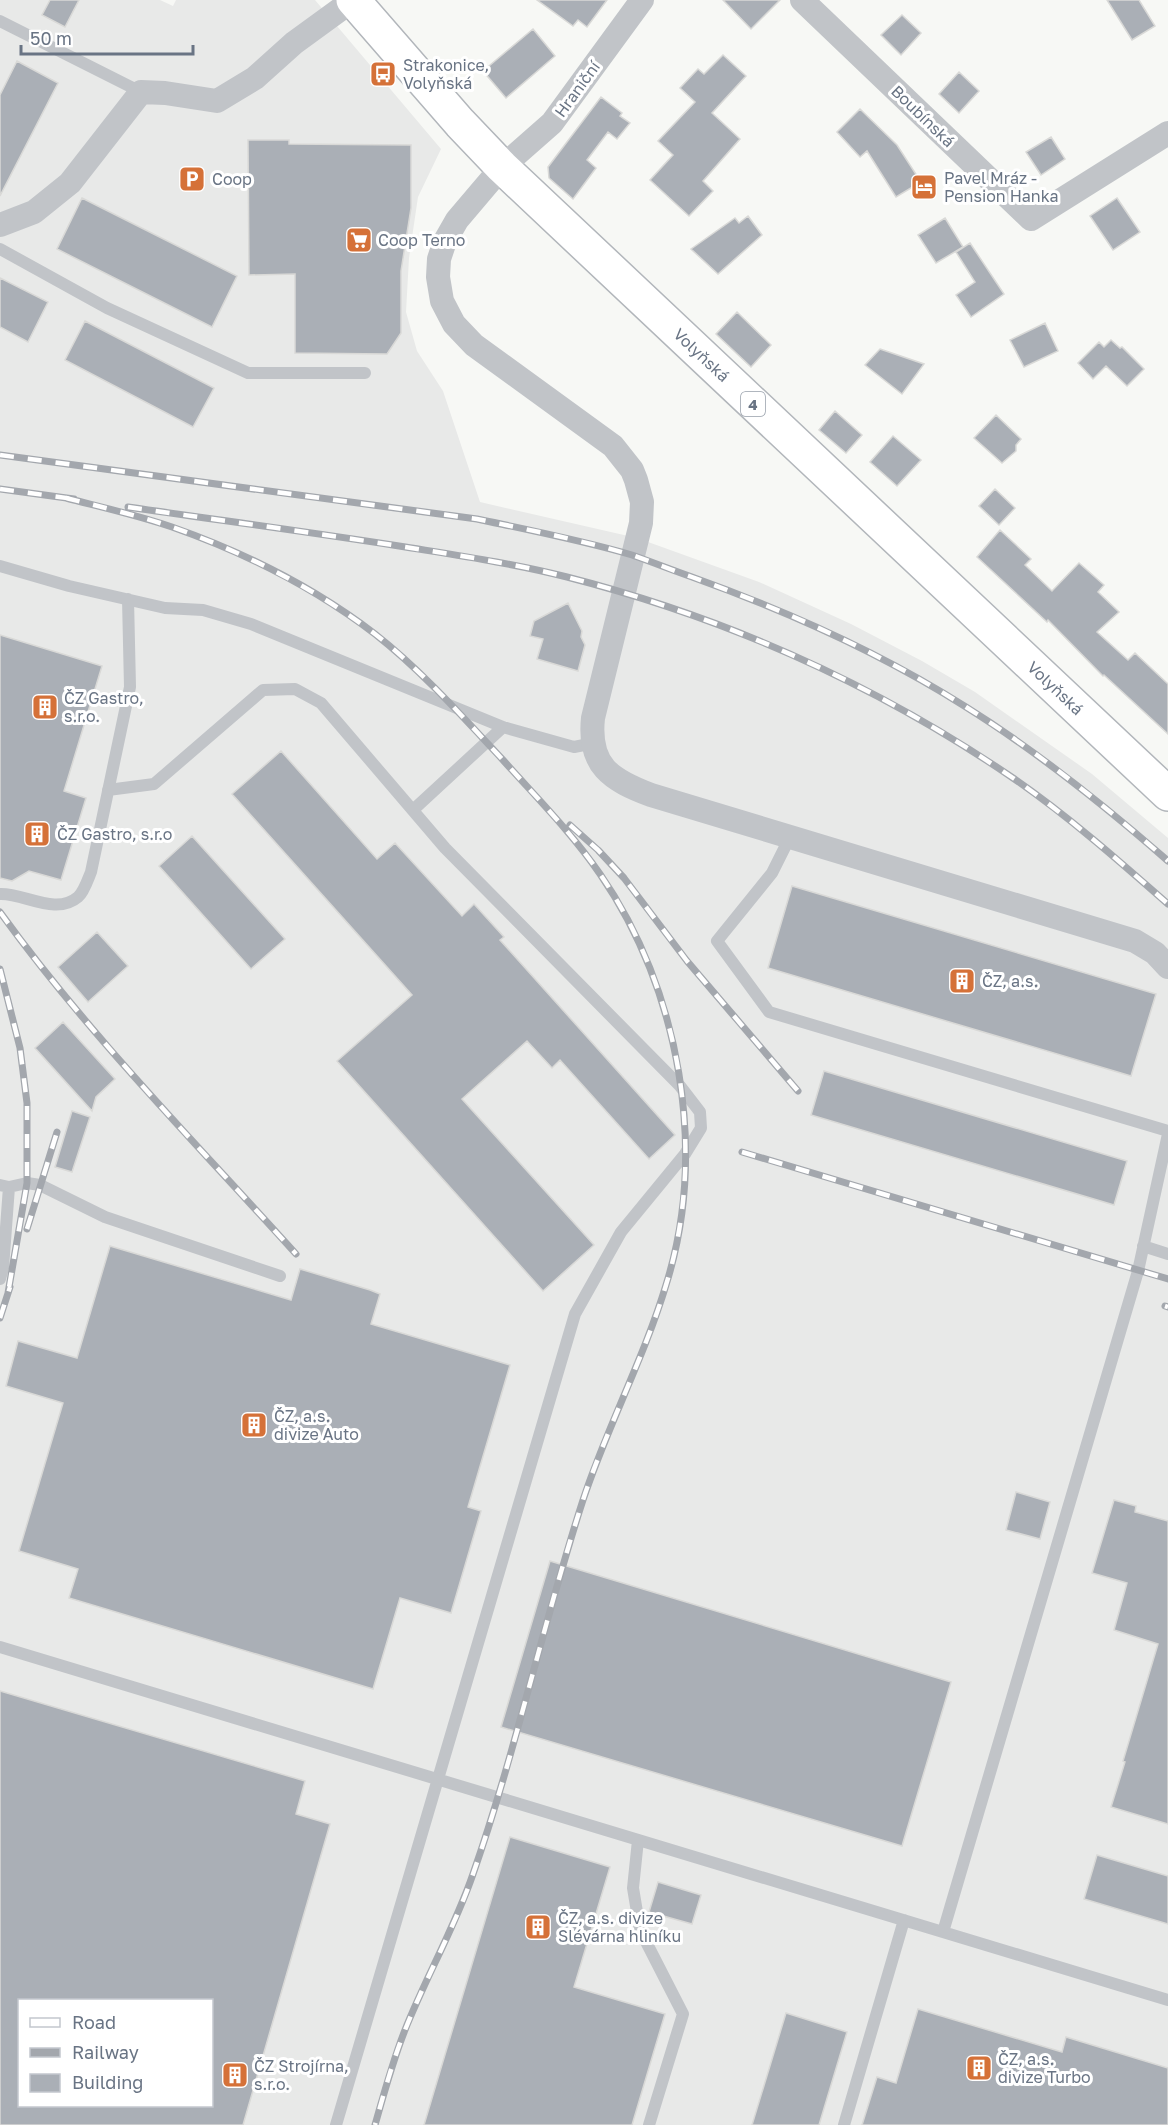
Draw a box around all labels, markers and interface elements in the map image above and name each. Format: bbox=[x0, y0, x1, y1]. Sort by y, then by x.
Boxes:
scale bar bbox=[21, 18, 194, 56]
text: 50 m bbox=[30, 27, 72, 49]
place label: Strakonice, Volyňská bbox=[403, 55, 489, 93]
street label: Hraniční bbox=[550, 56, 605, 121]
bus stop icon: Strakonice, Volyňská bbox=[368, 59, 398, 89]
street label: Boubínská bbox=[887, 81, 959, 151]
parking icon: Coop bbox=[177, 164, 207, 194]
place label: Pavel Mráz - Pension Hanka bbox=[944, 168, 1059, 206]
place label: Coop bbox=[212, 169, 252, 189]
hotel icon: Pavel Mráz - Pension Hanka bbox=[909, 172, 939, 202]
supermarket icon: Coop Terno bbox=[344, 225, 374, 255]
place label: Coop Terno bbox=[378, 230, 465, 250]
street label: Volyňská bbox=[669, 324, 734, 386]
road number: 4 bbox=[741, 392, 765, 416]
street label: Volyňská bbox=[1023, 657, 1088, 719]
place label: ČZ Gastro, s.r.o. bbox=[64, 688, 144, 726]
building icon: ČZ Gastro, s.r.o. bbox=[30, 692, 60, 722]
building icon: ČZ Gastro, s.r.o bbox=[22, 819, 52, 849]
place label: ČZ Gastro, s.r.o bbox=[57, 824, 172, 844]
building icon: ČZ, a.s. bbox=[947, 966, 977, 996]
place label: ČZ, a.s. bbox=[982, 971, 1038, 991]
place label: ČZ, a.s. divize Auto bbox=[274, 1406, 359, 1444]
building icon: ČZ, a.s. divize Auto bbox=[239, 1410, 269, 1440]
place label: ČZ, a.s. divize Slévárna hliníku bbox=[558, 1908, 681, 1946]
building icon: ČZ, a.s. divize Slévárna hliníku bbox=[523, 1912, 553, 1942]
legend bbox=[18, 1999, 213, 2107]
text: Road bbox=[72, 2011, 116, 2033]
text: Railway bbox=[72, 2041, 139, 2063]
place label: ČZ, a.s. divize Turbo bbox=[998, 2049, 1091, 2087]
building icon: ČZ, a.s. divize Turbo bbox=[964, 2053, 994, 2083]
place label: ČZ Strojírna, s.r.o. bbox=[254, 2056, 349, 2094]
building icon: ČZ Strojírna, s.r.o. bbox=[220, 2060, 250, 2090]
text: Building bbox=[72, 2071, 143, 2093]

